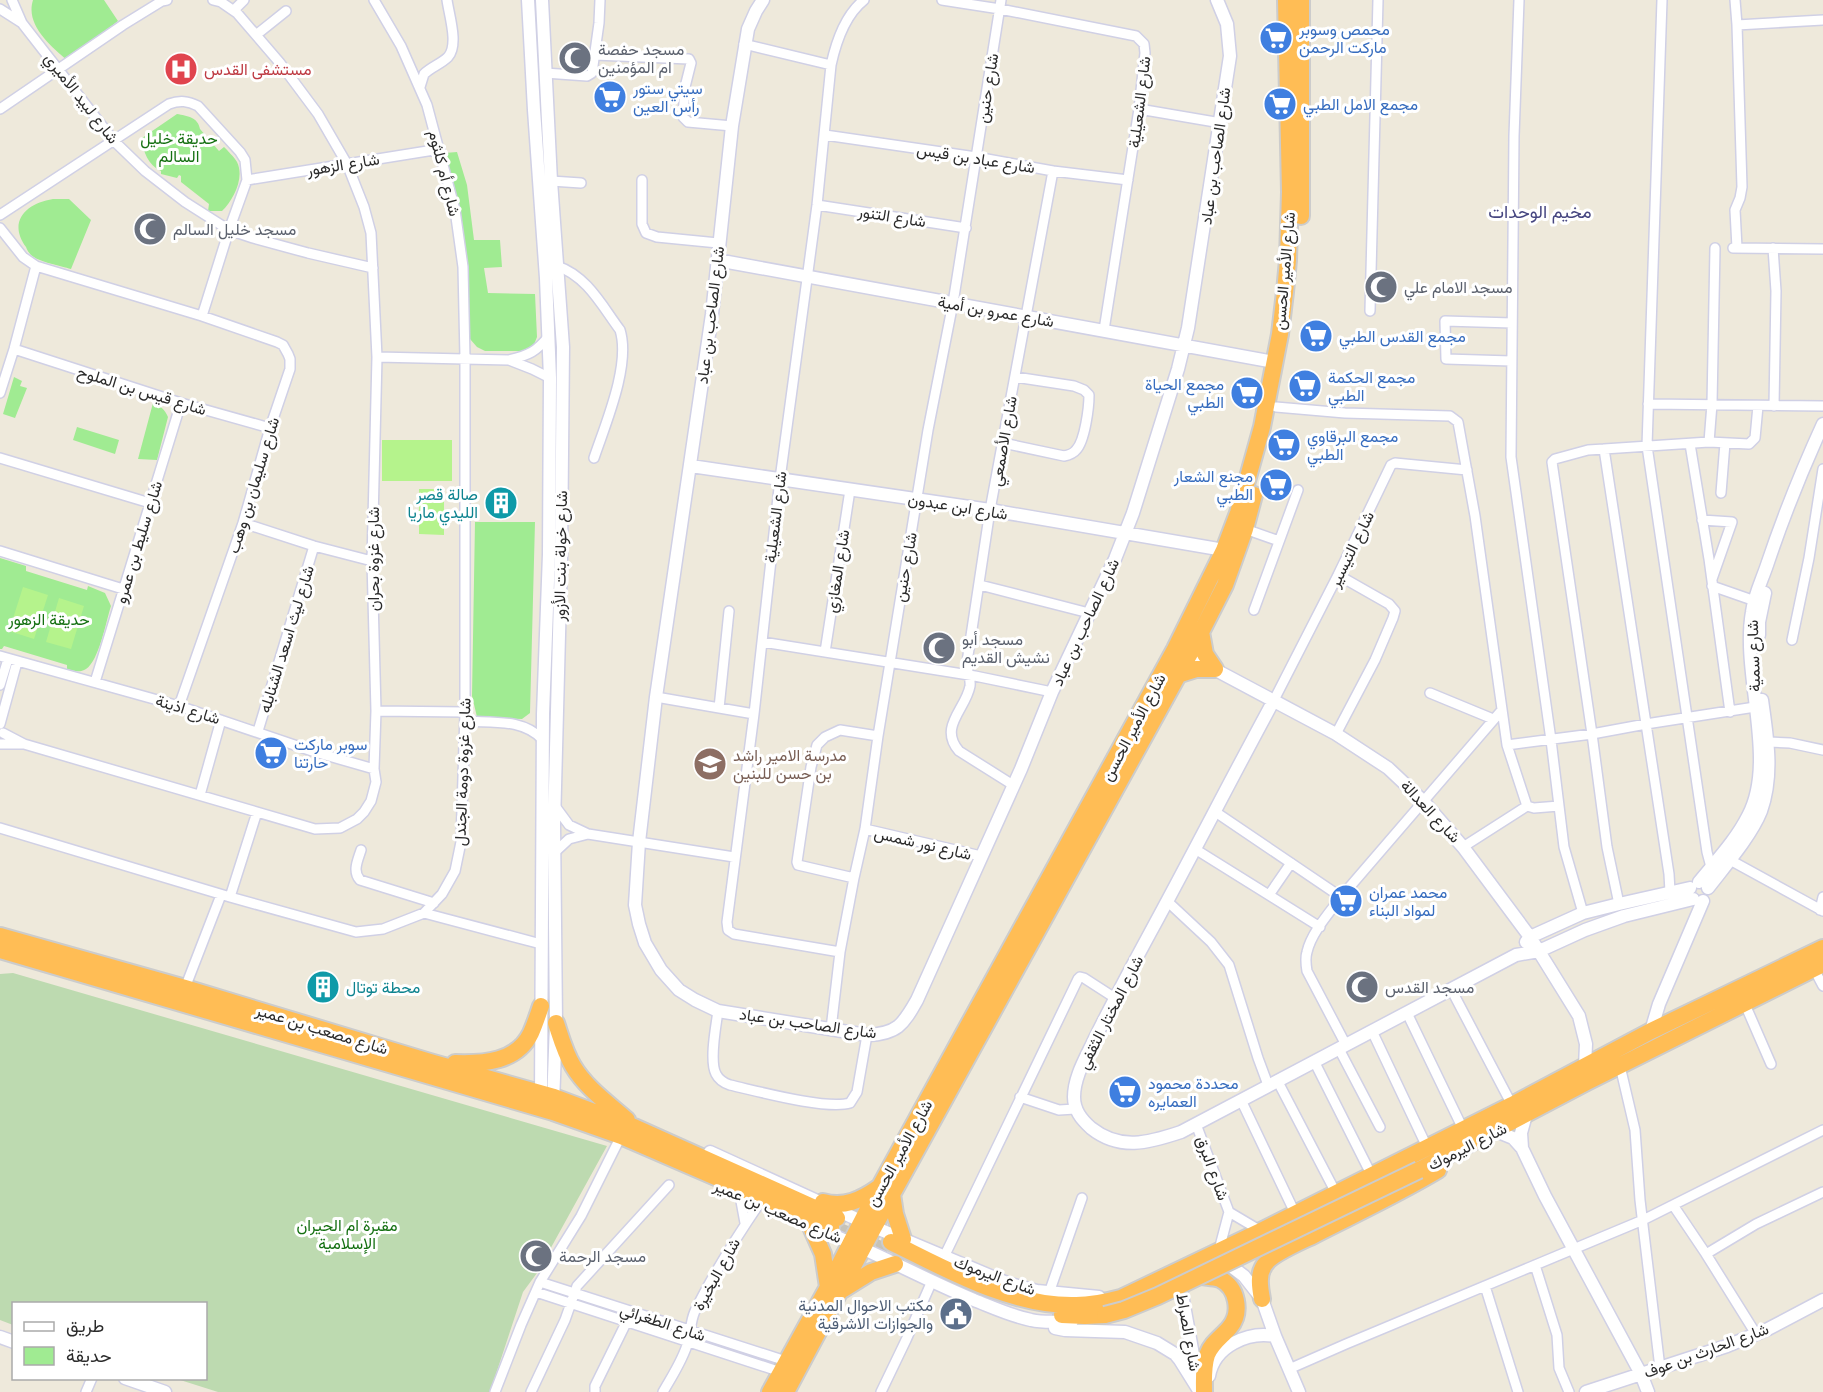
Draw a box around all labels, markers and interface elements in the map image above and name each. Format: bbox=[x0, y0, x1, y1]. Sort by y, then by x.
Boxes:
place label: محمص وسوبر ماركت الرحمن bbox=[1298, 19, 1390, 58]
supermarket icon: محمص وسوبر ماركت الرحمن bbox=[1258, 20, 1294, 56]
place label: مسجد حفصة ام المؤمنين bbox=[598, 39, 684, 78]
mosque icon: مسجد حفصة ام المؤمنين bbox=[557, 40, 593, 76]
street label: شارع لبيد الأميري bbox=[37, 48, 124, 150]
hospital icon: مستشفى القدس bbox=[163, 51, 199, 87]
street label: شارع حنين bbox=[972, 52, 1004, 125]
street label: شارع الشعيلية bbox=[1123, 55, 1157, 149]
place label: مستشفى القدس bbox=[204, 59, 311, 80]
place label: سيتي ستور رأس العين bbox=[632, 78, 703, 117]
supermarket icon: سيتي ستور رأس العين bbox=[592, 79, 628, 115]
street label: شارع الصاحب بن عباد bbox=[1195, 86, 1237, 226]
supermarket icon: مجمع الامل الطبي bbox=[1262, 86, 1298, 122]
place label: مجمع الامل الطبي bbox=[1303, 94, 1418, 118]
park label: حديقة خليل السالم bbox=[140, 128, 218, 167]
street label: شارع أم كلثوم bbox=[423, 128, 465, 219]
street label: شارع عباد بن قيس bbox=[915, 139, 1037, 179]
street label: شارع الزهور bbox=[304, 148, 381, 182]
district label: مخيم الوحدات bbox=[1488, 200, 1592, 224]
street label: شارع التنور bbox=[855, 201, 928, 233]
mosque icon: مسجد خليل السالم bbox=[132, 211, 168, 247]
street label: شارع الأمير الحسن bbox=[1269, 211, 1301, 331]
place label: مسجد خليل السالم bbox=[173, 219, 296, 240]
street label: شارع الصاحب بن عباد bbox=[692, 245, 730, 385]
mosque icon: مسجد الامام علي bbox=[1363, 269, 1399, 305]
place label: مسجد الامام علي bbox=[1404, 277, 1513, 301]
street label: شارع عمرو بن أمية bbox=[936, 291, 1056, 333]
supermarket icon: مجمع القدس الطبي bbox=[1298, 318, 1334, 354]
place label: مجمع القدس الطبي bbox=[1339, 326, 1466, 350]
street label: شارع قيس بن الملوح bbox=[74, 361, 209, 421]
place label: مجمع الحكمة الطبي bbox=[1328, 367, 1415, 409]
supermarket icon: مجمع الحكمة الطبي bbox=[1287, 368, 1323, 404]
place label: مجمع الحياة الطبي bbox=[1145, 374, 1224, 416]
supermarket icon: مجمع الحياة الطبي bbox=[1229, 375, 1265, 411]
street label: شارع الأصمعي bbox=[985, 394, 1025, 488]
street label: شارع سليمان بن وهب bbox=[223, 414, 285, 556]
place label: مجمع البرقاوي الطبي bbox=[1307, 426, 1398, 468]
supermarket icon: مجمع البرقاوي الطبي bbox=[1266, 427, 1302, 463]
place label: مجنع الشعار الطبي bbox=[1173, 466, 1253, 508]
supermarket icon: مجنع الشعار الطبي bbox=[1258, 467, 1294, 503]
street label: شارع الشعيلية bbox=[759, 470, 793, 564]
street label: شارع سليط بن عمرو bbox=[110, 478, 168, 606]
place label: صالة قصر الليدي ماريا bbox=[408, 484, 478, 526]
building icon: صالة قصر الليدي ماريا bbox=[483, 485, 519, 521]
street label: شارع ابن عبدون bbox=[906, 488, 1009, 526]
street label: شارع خولة بنت الأزور bbox=[549, 490, 573, 623]
street label: شارع غزوة بحران bbox=[363, 507, 385, 611]
street label: شارع التيسير bbox=[1324, 508, 1380, 592]
street label: شارع المغازي bbox=[821, 528, 857, 615]
street label: شارع حنين bbox=[889, 531, 923, 604]
street label: شارع الصاحب بن عباد bbox=[1047, 555, 1125, 690]
street label: شارع ليث اسعد الشنابله bbox=[254, 563, 320, 716]
park label: حديقة الزهور bbox=[7, 609, 90, 630]
street label: شارع سمية bbox=[1742, 620, 1766, 692]
place label: مسجد أبو نشيش القديم bbox=[962, 629, 1050, 668]
mosque icon: مسجد أبو نشيش القديم bbox=[921, 630, 957, 666]
street label: شارع الأمير الحسن bbox=[1096, 670, 1171, 785]
street label: شارع اذينة bbox=[153, 690, 223, 730]
street label: شارع غزوة دومة الجندل bbox=[449, 698, 477, 847]
place label: سوبر ماركت حارتنا bbox=[294, 734, 367, 773]
supermarket icon: سوبر ماركت حارتنا bbox=[253, 735, 289, 771]
place label: مدرسة الامير راشد بن حسن للبنين bbox=[733, 745, 847, 784]
school or university icon: مدرسة الامير راشد بن حسن للبنين bbox=[692, 746, 728, 782]
street label: شارع العدالة bbox=[1395, 775, 1465, 848]
street label: شارع نور شمس bbox=[872, 822, 974, 866]
place label: محمد عمران لمواد البناء bbox=[1369, 882, 1447, 921]
supermarket icon: محمد عمران لمواد البناء bbox=[1328, 883, 1364, 919]
street label: شارع المختار الثقفي bbox=[1073, 952, 1151, 1074]
building icon: محطة توتال bbox=[305, 969, 341, 1005]
mosque icon: مسجد القدس bbox=[1344, 969, 1380, 1005]
place label: محطة توتال bbox=[346, 977, 420, 998]
place label: مسجد القدس bbox=[1385, 977, 1474, 998]
street label: شارع مصعب بن عمير bbox=[252, 999, 390, 1061]
street label: شارع الصاحب بن عباد bbox=[738, 1003, 878, 1045]
place label: محددة محمود العمايره bbox=[1148, 1073, 1239, 1112]
supermarket icon: محددة محمود العمايره bbox=[1107, 1074, 1143, 1110]
street label: شارع الأمير الحسن bbox=[862, 1096, 938, 1211]
street label: شارع اليرموك bbox=[1424, 1118, 1511, 1176]
street label: شارع البرق bbox=[1190, 1133, 1234, 1204]
street label: شارع مصعب بن عمير bbox=[709, 1175, 845, 1249]
park label: مقبرة ام الحيران الإسلامية bbox=[296, 1215, 398, 1254]
street label: شارع البخيرة bbox=[688, 1234, 746, 1315]
mosque icon: مسجد الرحمة bbox=[518, 1238, 554, 1274]
place label: مسجد الرحمة bbox=[559, 1246, 646, 1267]
street label: شارع اليرموك bbox=[951, 1251, 1039, 1301]
street label: شارع الصراط bbox=[1170, 1291, 1206, 1373]
place label: مكتب الاحوال المدنية والجوازات الاشرقية bbox=[798, 1295, 933, 1334]
public building icon: مكتب الاحوال المدنية والجوازات الاشرقية bbox=[938, 1296, 974, 1332]
street label: شارع الطغرائي bbox=[617, 1299, 708, 1349]
legend bbox=[12, 1302, 207, 1380]
text: طريق bbox=[66, 1314, 104, 1337]
street label: شارع الحارث بن عوف bbox=[1641, 1318, 1772, 1384]
text: حديقة bbox=[66, 1344, 112, 1367]

